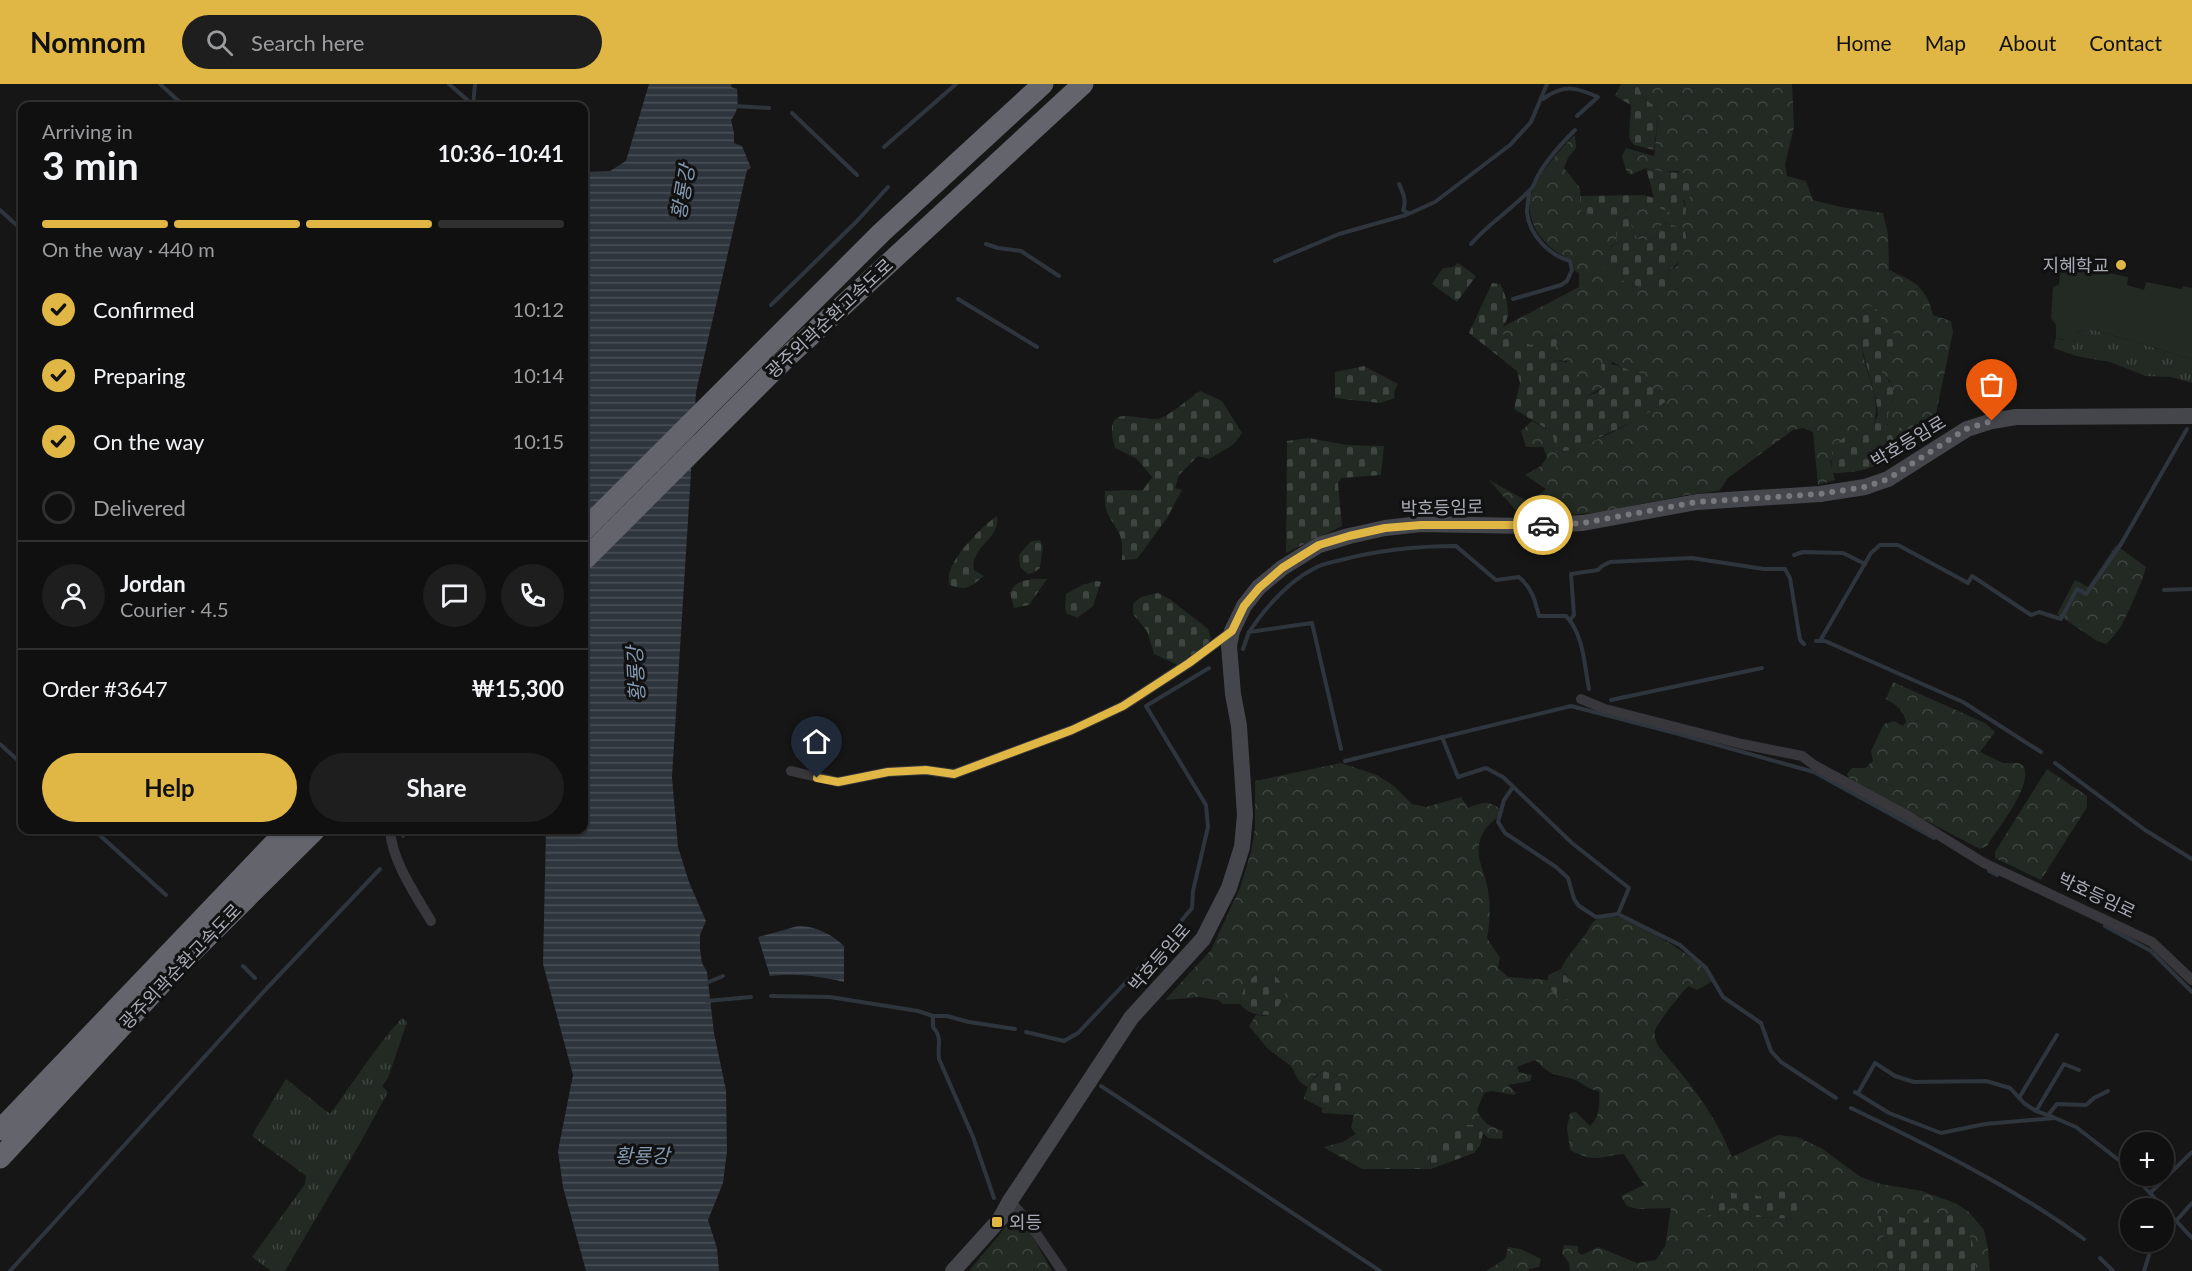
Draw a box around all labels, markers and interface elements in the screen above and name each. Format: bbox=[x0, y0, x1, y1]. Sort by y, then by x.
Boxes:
search box bbox=[182, 15, 602, 69]
text: Nomnom bbox=[30, 25, 146, 59]
icon: search bbox=[203, 26, 236, 59]
text: Search here bbox=[251, 29, 364, 56]
text: Home bbox=[1836, 30, 1892, 55]
text: Map bbox=[1925, 30, 1966, 55]
text: About bbox=[1999, 30, 2056, 55]
text: Contact bbox=[2089, 30, 2162, 55]
text: Arriving in bbox=[42, 119, 133, 143]
text: 10:36–10:41 bbox=[438, 140, 564, 167]
text: 3 min bbox=[42, 142, 139, 188]
water label: 황룡강 bbox=[665, 160, 699, 221]
text: On the way · 440 m bbox=[42, 237, 215, 261]
street label: 광주외곽순환고속도로 bbox=[761, 253, 897, 383]
place label: 지혜학교 bbox=[2043, 254, 2109, 276]
marker: 지혜학교 bbox=[2114, 258, 2128, 272]
icon: check bbox=[42, 293, 75, 326]
text: Confirmed bbox=[93, 296, 195, 323]
text: 10:12 bbox=[513, 297, 564, 321]
icon: check bbox=[42, 359, 75, 392]
pin bbox=[1966, 359, 2017, 421]
text: Preparing bbox=[93, 362, 185, 389]
text: 10:14 bbox=[513, 363, 564, 387]
icon: bag bbox=[1975, 368, 2008, 401]
street label: 박호등임로 bbox=[1867, 410, 1949, 472]
icon: check bbox=[42, 425, 75, 458]
text: On the way bbox=[93, 428, 204, 455]
text: 10:15 bbox=[513, 429, 564, 453]
text: Delivered bbox=[93, 494, 186, 521]
street label: 박호등임로 bbox=[1400, 495, 1484, 519]
courier bbox=[1513, 495, 1573, 555]
icon: car bbox=[1527, 509, 1560, 542]
button: person bbox=[42, 564, 105, 627]
button: chat bbox=[423, 564, 486, 627]
button: phone bbox=[501, 564, 564, 627]
text: Jordan bbox=[120, 570, 186, 597]
text: Courier · 4.5 bbox=[120, 597, 229, 621]
water label: 황룡강 bbox=[621, 643, 648, 702]
text: Order #3647 bbox=[42, 675, 168, 702]
text: ₩15,300 bbox=[471, 675, 564, 702]
pin bbox=[791, 716, 842, 778]
icon: home bbox=[800, 725, 833, 758]
button: Help bbox=[42, 753, 297, 822]
button: Share bbox=[309, 753, 564, 822]
street label: 박호등임로 bbox=[2055, 868, 2139, 922]
street label: 광주외곽순환고속도로 bbox=[115, 899, 245, 1033]
street label: 박호등임로 bbox=[1124, 919, 1194, 995]
map controls bbox=[2120, 1132, 2174, 1252]
button: + bbox=[2120, 1132, 2174, 1186]
water label: 황룡강 bbox=[614, 1143, 672, 1167]
button: − bbox=[2120, 1198, 2174, 1252]
place label: 외등 bbox=[1009, 1211, 1042, 1233]
marker: 외등 bbox=[990, 1215, 1004, 1229]

